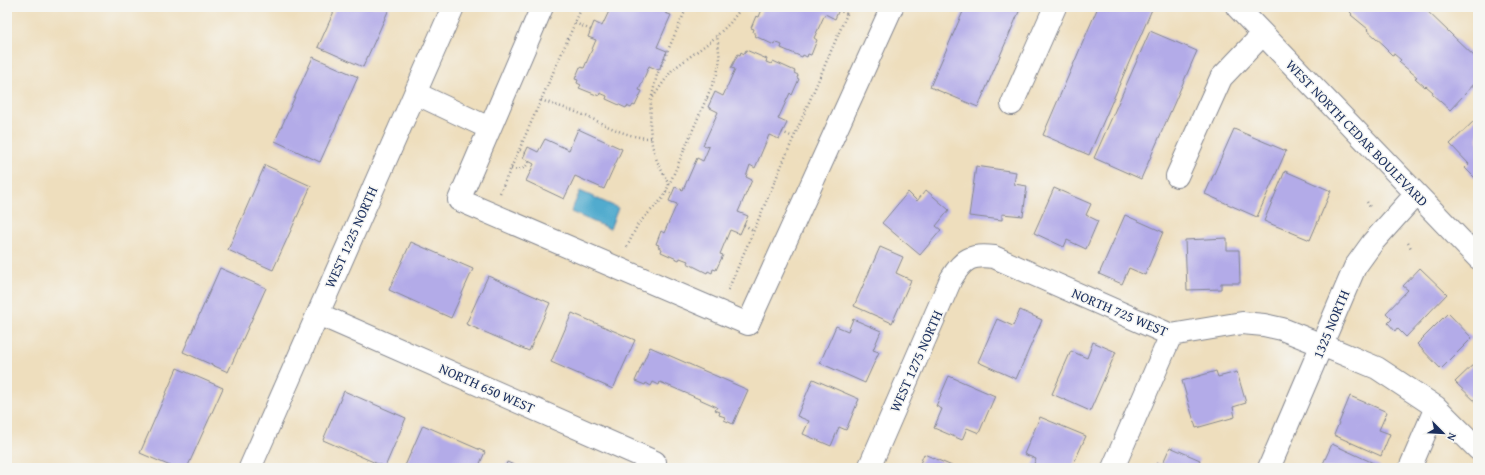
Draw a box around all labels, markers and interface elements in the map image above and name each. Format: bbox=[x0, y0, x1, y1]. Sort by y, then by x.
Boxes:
street label: WEST NORTH CEDAR BOULEVARD bbox=[1281, 55, 1433, 211]
street label: WEST 1225 NORTH bbox=[320, 183, 382, 291]
street label: NORTH 725 WEST bbox=[1069, 283, 1171, 341]
street label: 1325 NORTH bbox=[1308, 287, 1354, 361]
street label: WEST 1275 NORTH bbox=[885, 307, 947, 415]
street label: NORTH 650 WEST bbox=[436, 358, 538, 418]
north arrow bbox=[1423, 413, 1463, 453]
text: N bbox=[1443, 430, 1461, 444]

